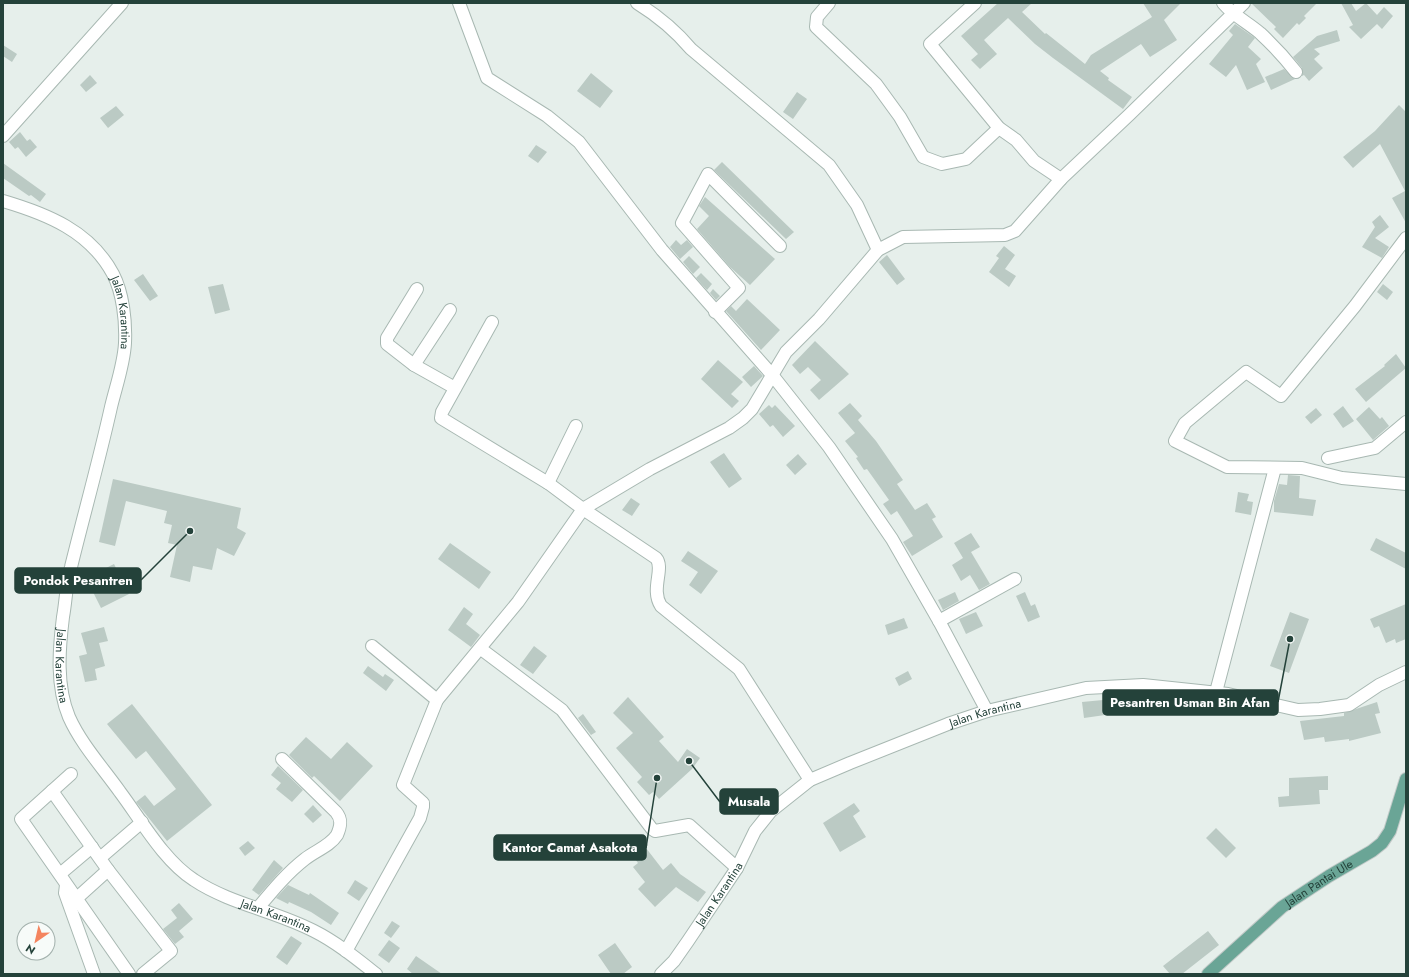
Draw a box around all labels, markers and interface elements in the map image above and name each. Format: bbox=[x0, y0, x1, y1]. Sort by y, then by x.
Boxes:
street label: Jalan Karantina bbox=[105, 271, 134, 350]
callout: Pondok Pesantren bbox=[15, 568, 141, 593]
text: Pondok Pesantren bbox=[23, 571, 133, 590]
street label: Jalan Karantina bbox=[51, 626, 73, 705]
callout: Pesantren Usman Bin Afan bbox=[1103, 690, 1278, 715]
text: Pesantren Usman Bin Afan bbox=[1110, 693, 1270, 712]
street label: Jalan Karantina bbox=[945, 694, 1023, 733]
callout: Musala bbox=[720, 789, 778, 814]
text: Musala bbox=[728, 792, 770, 811]
callout: Kantor Camat Asakota bbox=[494, 835, 646, 860]
text: Kantor Camat Asakota bbox=[502, 838, 638, 857]
street label: Jalan Pantai Ule bbox=[1280, 855, 1356, 913]
street label: Jalan Karantina bbox=[690, 859, 748, 932]
street label: Jalan Karantina bbox=[236, 894, 314, 937]
north arrow bbox=[16, 921, 56, 961]
text: N bbox=[22, 940, 39, 958]

